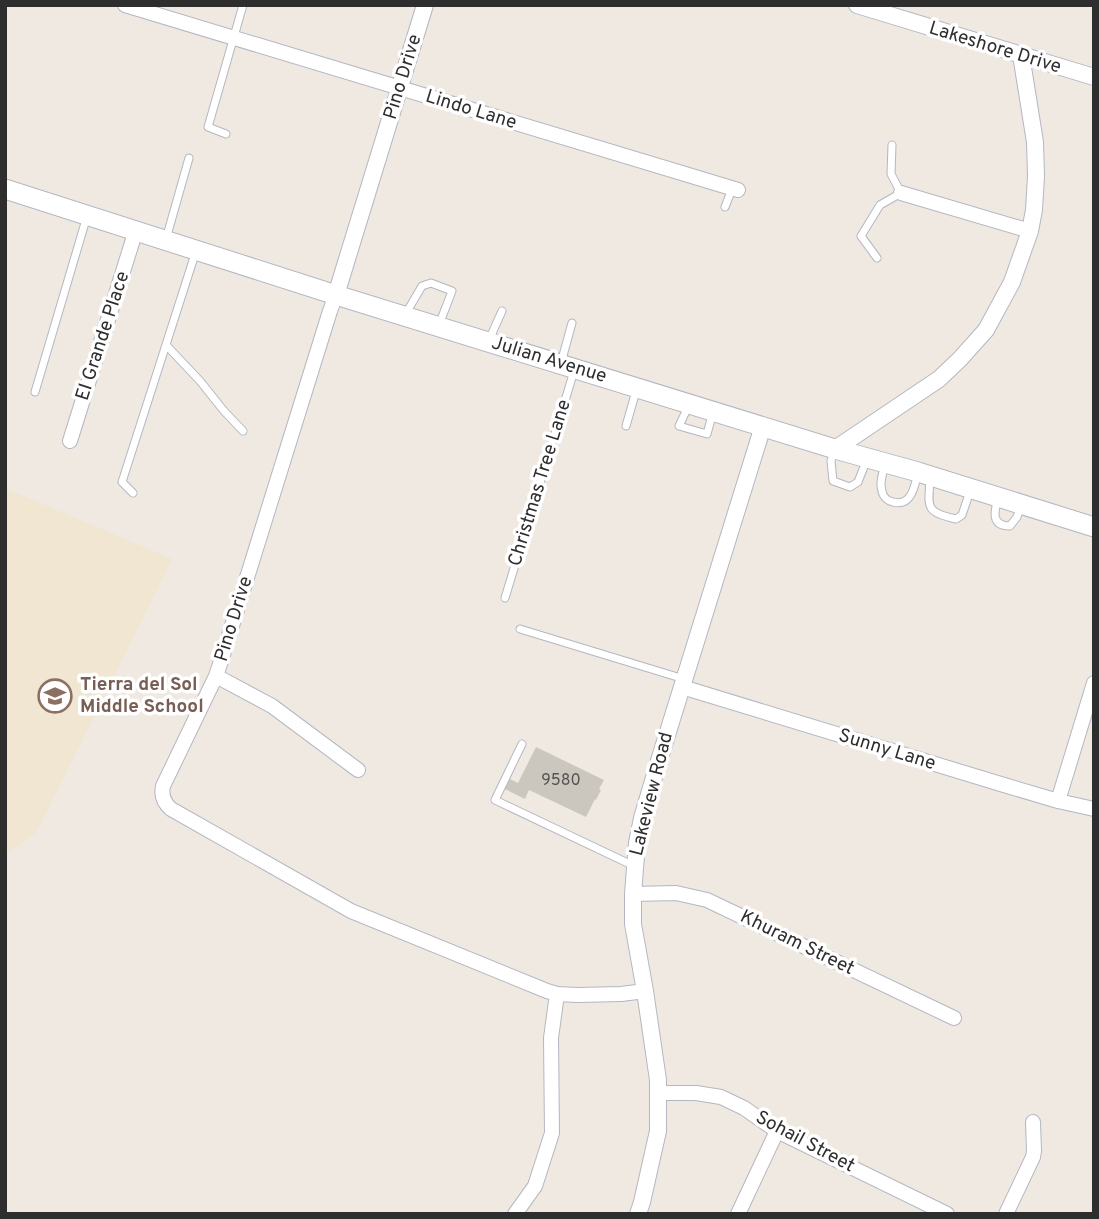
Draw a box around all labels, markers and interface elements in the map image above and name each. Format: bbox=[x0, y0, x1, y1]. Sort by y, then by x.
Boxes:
street label: Lakeshore Drive bbox=[926, 16, 1064, 80]
street label: Pino Drive bbox=[379, 31, 427, 123]
street label: Lindo Lane bbox=[422, 85, 520, 135]
street label: El Grande Place bbox=[71, 268, 135, 404]
street label: Julian Avenue bbox=[489, 331, 609, 389]
street label: Christmas Tree Lane bbox=[503, 397, 577, 569]
street label: Pino Drive bbox=[210, 573, 258, 665]
place label: Tierra del Sol Middle School bbox=[80, 673, 204, 719]
school or university icon: Tierra del Sol Middle School bbox=[36, 677, 74, 715]
street label: Sunny Lane bbox=[835, 724, 939, 776]
street label: Lakeview Road bbox=[625, 730, 679, 858]
house number: 9580 bbox=[541, 771, 581, 791]
street label: Khuram Street bbox=[736, 905, 858, 981]
street label: Sohail Street bbox=[751, 1106, 859, 1178]

